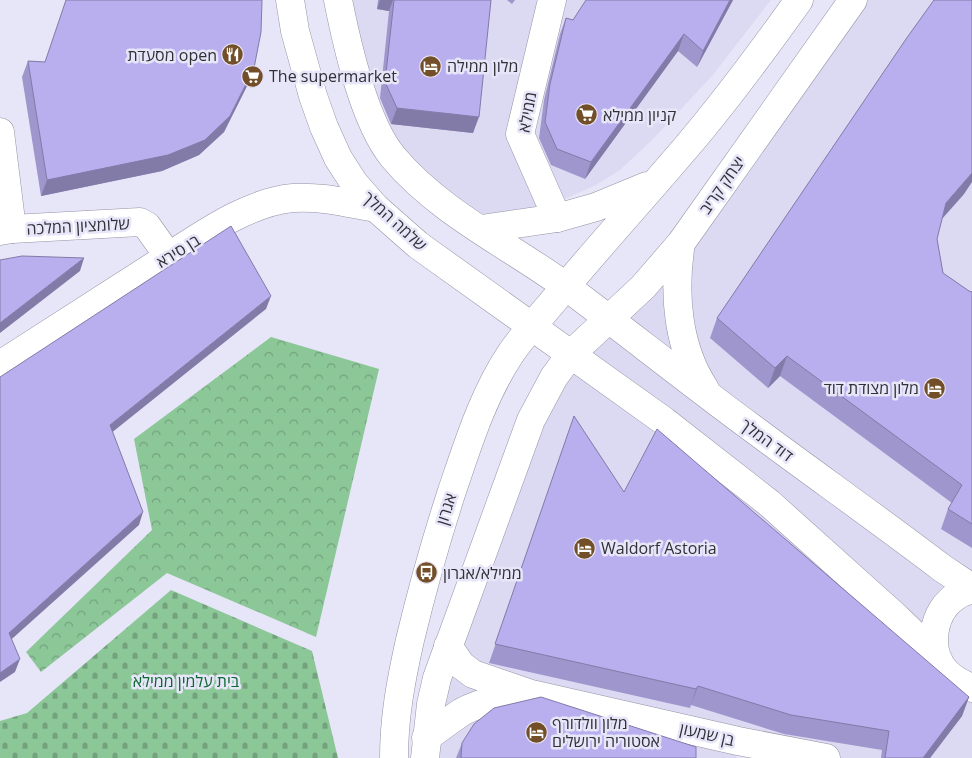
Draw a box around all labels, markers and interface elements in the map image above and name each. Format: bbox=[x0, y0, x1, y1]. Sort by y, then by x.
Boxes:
restaurant icon: מסעדת open bbox=[221, 43, 245, 67]
place label: מסעדת open bbox=[127, 44, 217, 66]
hotel icon: מלון ממילה bbox=[419, 54, 443, 78]
place label: מלון ממילה bbox=[447, 55, 518, 77]
supermarket icon: The supermarket bbox=[241, 64, 265, 88]
place label: The supermarket bbox=[269, 65, 397, 87]
street label: ממילא bbox=[513, 90, 541, 134]
supermarket icon: קניון ממילא bbox=[575, 103, 599, 127]
place label: קניון ממילא bbox=[603, 104, 677, 126]
street label: יצחק קריב bbox=[694, 152, 750, 218]
street label: שלמה המלך bbox=[358, 186, 432, 256]
street label: שלומציון המלכה bbox=[26, 212, 130, 240]
street label: בן סירא bbox=[152, 229, 204, 273]
hotel icon: מלון מצודת דוד bbox=[923, 376, 947, 400]
place label: מלון מצודת דוד bbox=[824, 377, 919, 399]
street label: דוד המלך bbox=[736, 413, 798, 467]
street label: אגרון bbox=[431, 490, 461, 528]
hotel icon: Waldorf Astoria bbox=[573, 536, 597, 560]
place label: Waldorf Astoria bbox=[601, 537, 717, 559]
bus stop icon: ממילא/אגרון bbox=[415, 561, 439, 585]
place label: ממילא/אגרון bbox=[443, 562, 522, 584]
park label: בית עלמין ממילא bbox=[133, 670, 240, 692]
place label: מלון וולדורף אסטוריה ירושלים bbox=[552, 712, 660, 752]
street label: בן שמעון bbox=[678, 717, 737, 751]
hotel icon: מלון וולדורף אסטוריה ירושלים bbox=[524, 720, 548, 744]

